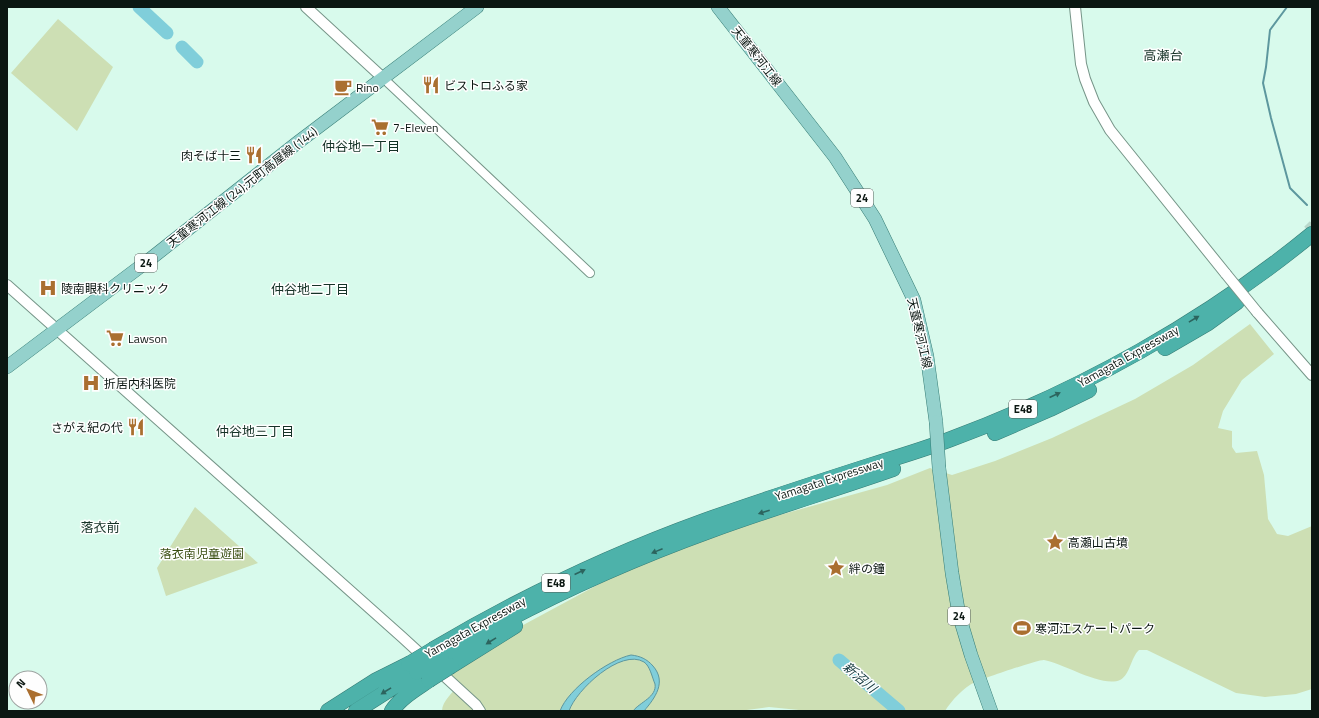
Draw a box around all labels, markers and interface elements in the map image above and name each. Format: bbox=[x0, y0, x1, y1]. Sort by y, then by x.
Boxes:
street label: 天童寒河江線 bbox=[727, 22, 787, 90]
district label: 高瀬台 bbox=[1143, 45, 1183, 65]
restaurant icon: ビストロふる家 bbox=[421, 75, 441, 95]
place label: ビストロふる家 bbox=[444, 76, 528, 95]
cafe icon: Rino bbox=[333, 77, 353, 97]
place label: Rino bbox=[356, 78, 379, 97]
supermarket icon: 7-Eleven bbox=[370, 117, 390, 137]
place label: 7-Eleven bbox=[393, 118, 439, 137]
street label: 天童寒河江線 (24);元町高屋線 (144) bbox=[163, 122, 321, 252]
district label: 仲谷地一丁目 bbox=[322, 136, 400, 156]
restaurant icon: 肉そば十三 bbox=[244, 145, 264, 165]
place label: 肉そば十三 bbox=[181, 146, 241, 165]
road number: 24 bbox=[851, 189, 873, 207]
road number: 24 bbox=[135, 254, 157, 272]
hospital icon: 陵南眼科クリニック bbox=[38, 278, 58, 298]
place label: 陵南眼科クリニック bbox=[61, 279, 169, 298]
district label: 仲谷地二丁目 bbox=[271, 279, 349, 299]
street label: 天童寒河江線 bbox=[903, 296, 937, 370]
one-way arrow bbox=[1188, 315, 1200, 322]
street label: Yamagata Expressway bbox=[1074, 320, 1182, 392]
supermarket icon: Lawson bbox=[105, 328, 125, 348]
place label: Lawson bbox=[128, 329, 167, 348]
hospital icon: 折居内科医院 bbox=[81, 373, 101, 393]
place label: 折居内科医院 bbox=[104, 374, 176, 393]
one-way arrow bbox=[1050, 392, 1061, 398]
road number: E48 bbox=[1009, 400, 1037, 418]
restaurant icon: さがえ紀の代 bbox=[126, 417, 146, 437]
place label: さがえ紀の代 bbox=[51, 418, 123, 437]
district label: 仲谷地三丁目 bbox=[216, 421, 294, 441]
street label: Yamagata Expressway bbox=[772, 452, 886, 506]
one-way arrow bbox=[757, 509, 769, 515]
district label: 落衣前 bbox=[80, 517, 120, 537]
place icon: 高瀬山古墳 bbox=[1045, 532, 1065, 552]
place label: 高瀬山古墳 bbox=[1068, 533, 1128, 552]
park label: 落衣南児童遊園 bbox=[160, 544, 244, 563]
one-way arrow bbox=[651, 549, 663, 555]
place icon: 絆の鐘 bbox=[826, 558, 846, 578]
place label: 絆の鐘 bbox=[849, 559, 885, 578]
one-way arrow bbox=[574, 569, 585, 575]
road number: E48 bbox=[542, 574, 570, 592]
street label: Yamagata Expressway bbox=[421, 591, 529, 663]
road number: 24 bbox=[948, 607, 970, 625]
sports icon: 寒河江スケートパーク bbox=[1012, 618, 1032, 638]
place label: 寒河江スケートパーク bbox=[1035, 619, 1155, 638]
one-way arrow bbox=[486, 637, 496, 645]
water label: 新沼川 bbox=[839, 657, 883, 699]
north arrow bbox=[8, 670, 48, 710]
text: N bbox=[12, 675, 29, 691]
one-way arrow bbox=[381, 687, 391, 695]

